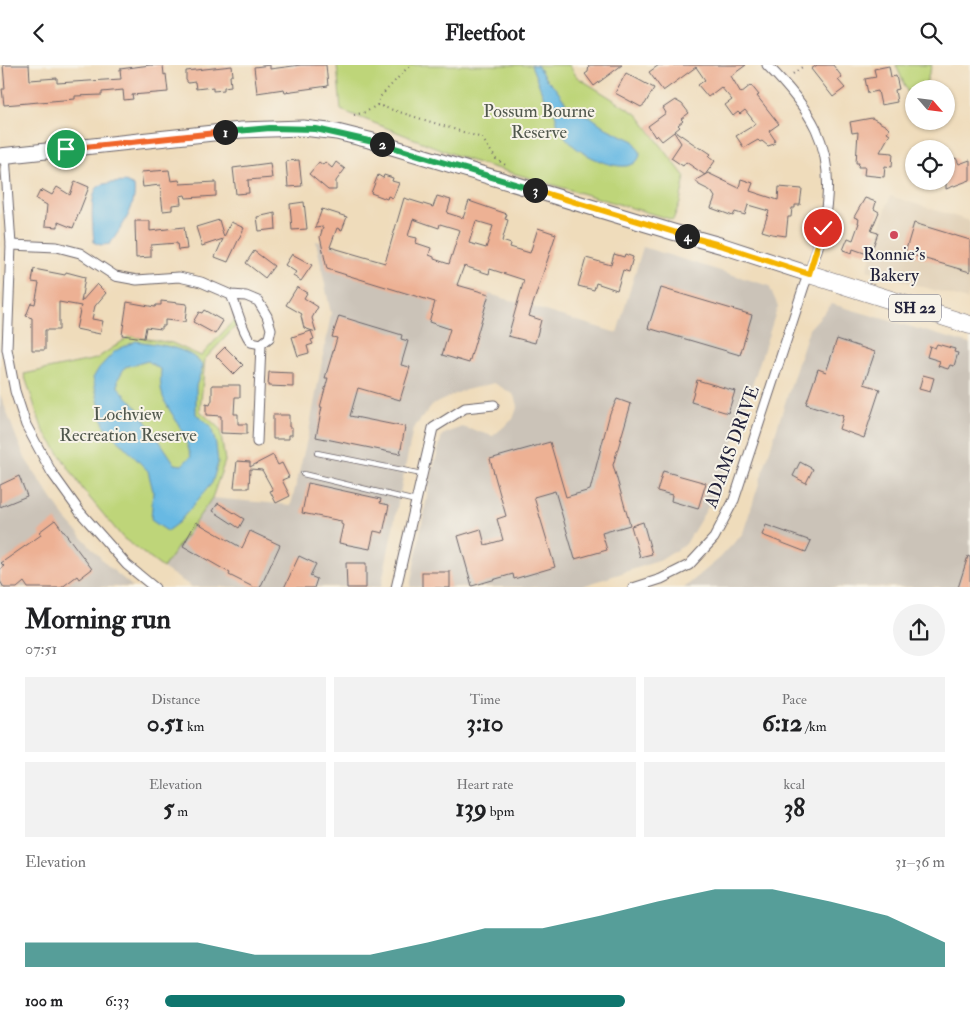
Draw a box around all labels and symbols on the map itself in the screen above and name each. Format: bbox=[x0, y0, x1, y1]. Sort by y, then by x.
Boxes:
north arrow bbox=[905, 80, 955, 130]
park label: Possum Bourne Reserve bbox=[483, 100, 595, 144]
pin: 1 bbox=[212, 119, 238, 145]
pin bbox=[45, 128, 87, 170]
pin: 2 bbox=[370, 131, 394, 157]
pin: 3 bbox=[522, 177, 548, 203]
pin bbox=[802, 207, 844, 249]
pin: 4 bbox=[674, 223, 700, 249]
marker: Ronnie's Bakery bbox=[888, 229, 900, 241]
place label: Ronnie's Bakery bbox=[863, 243, 925, 287]
road number: SH 22 bbox=[889, 295, 941, 321]
street label: ADAMS DRIVE bbox=[699, 383, 765, 512]
park label: Lochview Recreation Reserve bbox=[59, 403, 197, 447]

